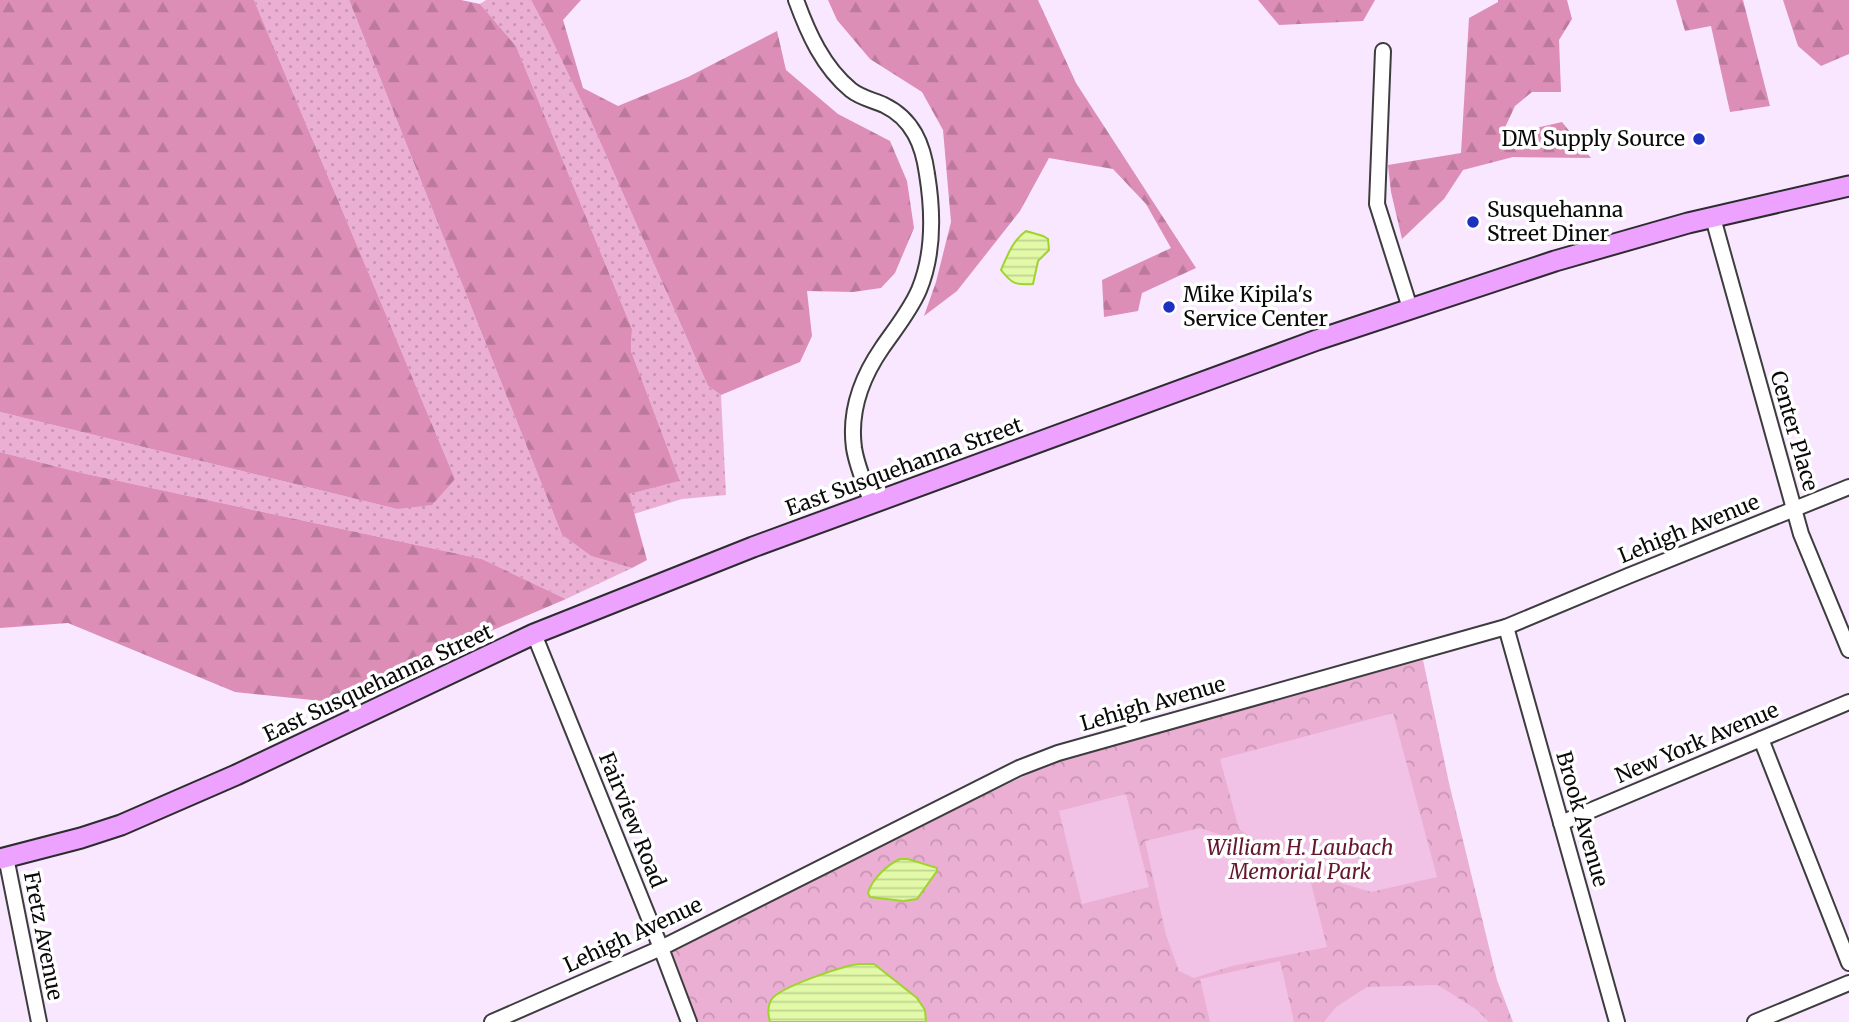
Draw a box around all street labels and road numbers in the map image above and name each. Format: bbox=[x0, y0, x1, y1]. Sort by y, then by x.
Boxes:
street label: Center Place bbox=[1764, 368, 1825, 494]
street label: East Susquehanna Street bbox=[782, 411, 1026, 522]
street label: Lehigh Avenue bbox=[1614, 488, 1763, 569]
street label: East Susquehanna Street bbox=[259, 617, 497, 748]
street label: Lehigh Avenue bbox=[1077, 670, 1228, 737]
street label: New York Avenue bbox=[1611, 696, 1783, 789]
street label: Fairview Road bbox=[593, 748, 672, 892]
street label: Brook Avenue bbox=[1550, 748, 1615, 890]
street label: Fretz Avenue bbox=[18, 869, 69, 1003]
street label: Lehigh Avenue bbox=[559, 891, 706, 978]

